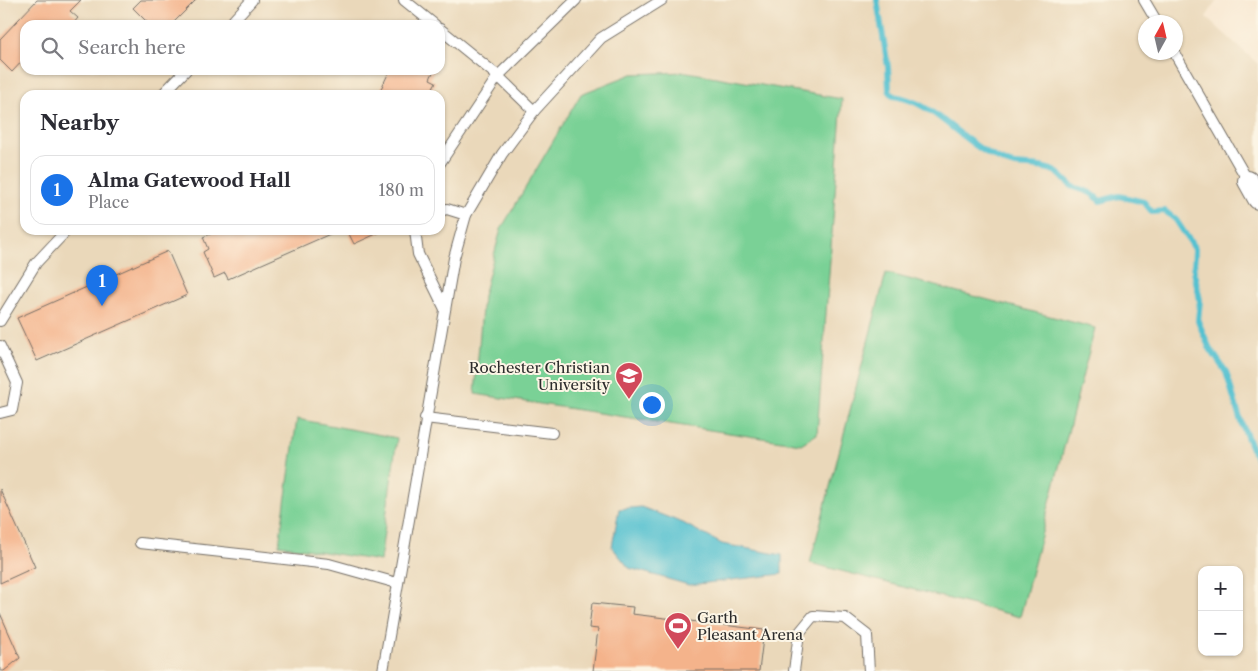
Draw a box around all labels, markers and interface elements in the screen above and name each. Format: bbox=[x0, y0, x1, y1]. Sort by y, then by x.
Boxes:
north arrow bbox=[1138, 15, 1183, 60]
search box bbox=[20, 20, 445, 75]
icon: search bbox=[38, 34, 66, 62]
text: Search here bbox=[78, 36, 186, 59]
text: Nearby bbox=[40, 110, 119, 135]
text: Alma Gatewood Hall bbox=[88, 169, 291, 192]
text: 1 bbox=[53, 180, 61, 200]
text: 180 m bbox=[378, 180, 424, 200]
text: Place bbox=[88, 192, 129, 212]
pin: 1 bbox=[86, 265, 118, 306]
place label: Rochester Christian University bbox=[469, 358, 611, 394]
school or university icon: Rochester Christian University bbox=[614, 361, 644, 400]
your location bbox=[639, 392, 665, 418]
map controls bbox=[1198, 566, 1243, 656]
button: + bbox=[1198, 566, 1243, 611]
place label: Garth Pleasant Arena bbox=[697, 608, 803, 644]
sports icon: Garth Pleasant Arena bbox=[663, 611, 693, 650]
button: − bbox=[1198, 611, 1243, 656]

